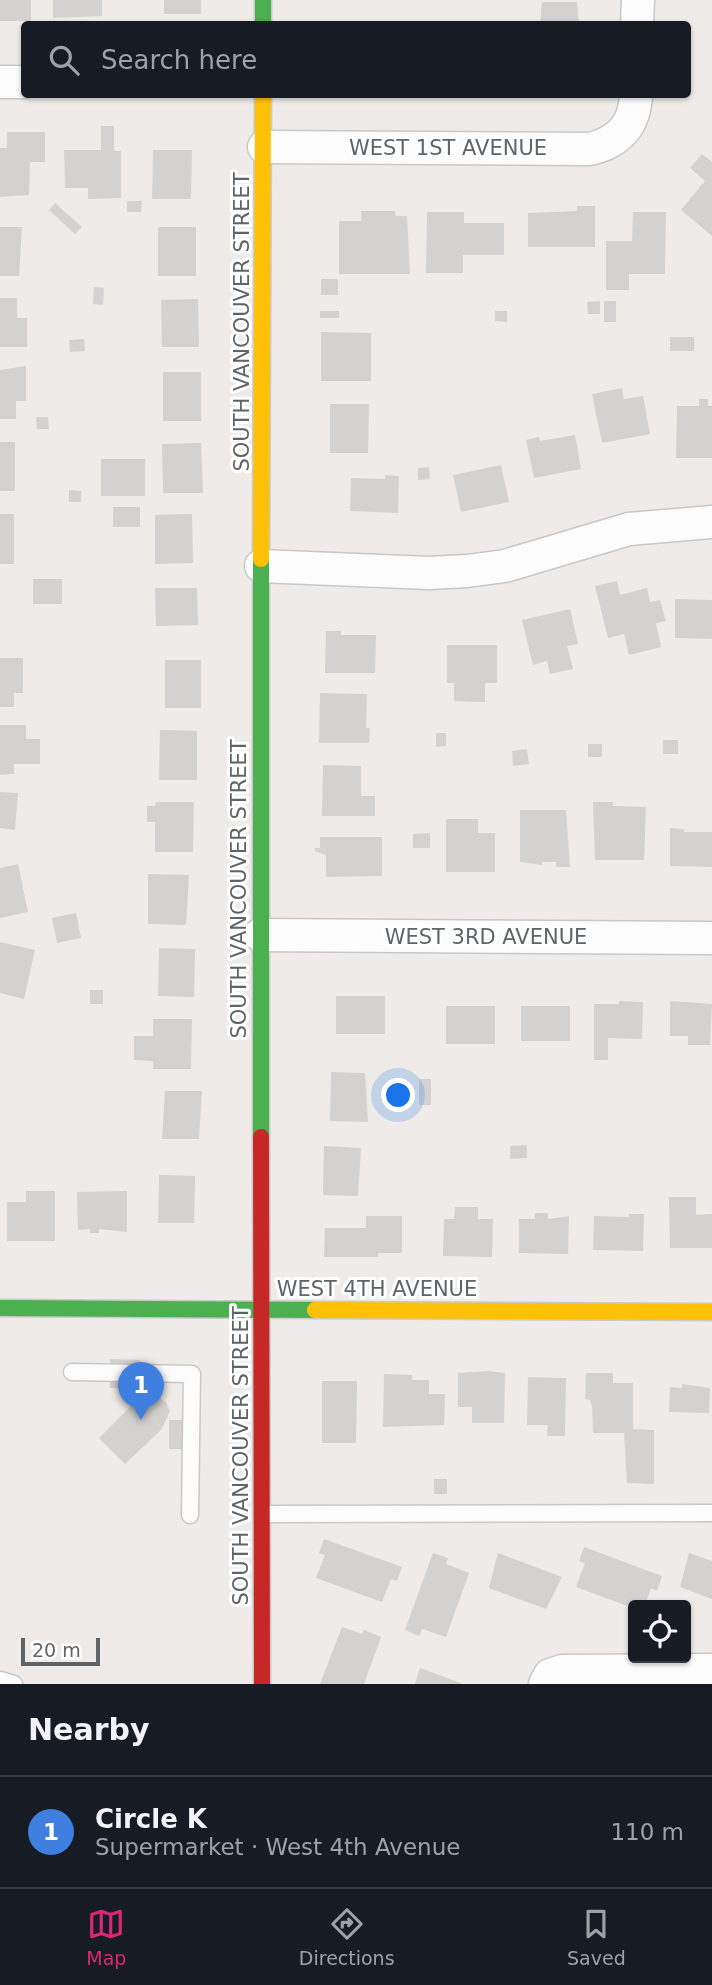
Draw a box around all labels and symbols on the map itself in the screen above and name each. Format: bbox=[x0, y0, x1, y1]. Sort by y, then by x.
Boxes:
street label: WEST 1ST AVENUE bbox=[349, 136, 547, 160]
street label: SOUTH VANCOUVER STREET bbox=[230, 172, 254, 472]
street label: SOUTH VANCOUVER STREET bbox=[227, 739, 251, 1039]
street label: WEST 3RD AVENUE bbox=[385, 925, 587, 949]
your location bbox=[381, 1078, 415, 1112]
street label: WEST 4TH AVENUE bbox=[277, 1277, 477, 1301]
street label: SOUTH VANCOUVER STREET bbox=[229, 1306, 253, 1606]
pin: 1 bbox=[118, 1362, 164, 1420]
scale bar bbox=[21, 1635, 100, 1667]

